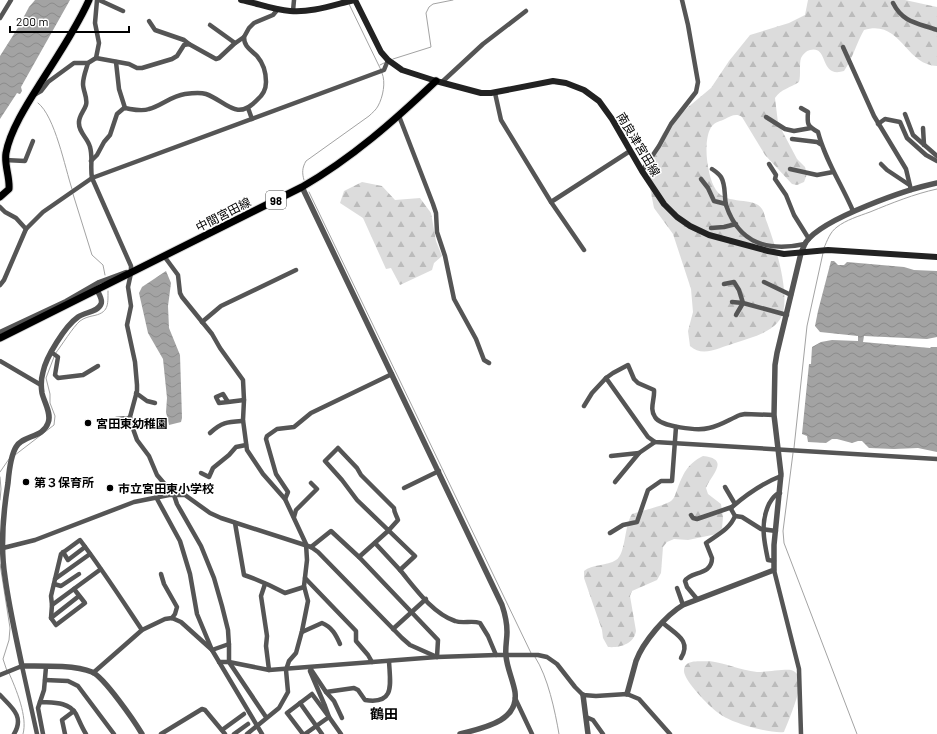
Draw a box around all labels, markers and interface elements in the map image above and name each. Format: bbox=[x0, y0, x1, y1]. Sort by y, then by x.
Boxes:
scale bar bbox=[10, 8, 129, 34]
text: 200 m bbox=[16, 14, 48, 28]
street label: 南良津宮田線 bbox=[614, 110, 664, 178]
road number: 98 bbox=[266, 191, 286, 209]
street label: 中間宮田線 bbox=[193, 194, 253, 234]
place label: 宮田東幼稚園 bbox=[96, 416, 168, 430]
marker: 宮田東幼稚園 bbox=[83, 418, 93, 428]
place label: 第３保育所 bbox=[34, 475, 94, 489]
marker: 第３保育所 bbox=[21, 477, 31, 487]
place label: 市立宮田東小学校 bbox=[118, 481, 214, 495]
marker: 市立宮田東小学校 bbox=[105, 483, 115, 493]
district label: 鶴田 bbox=[370, 705, 398, 722]

